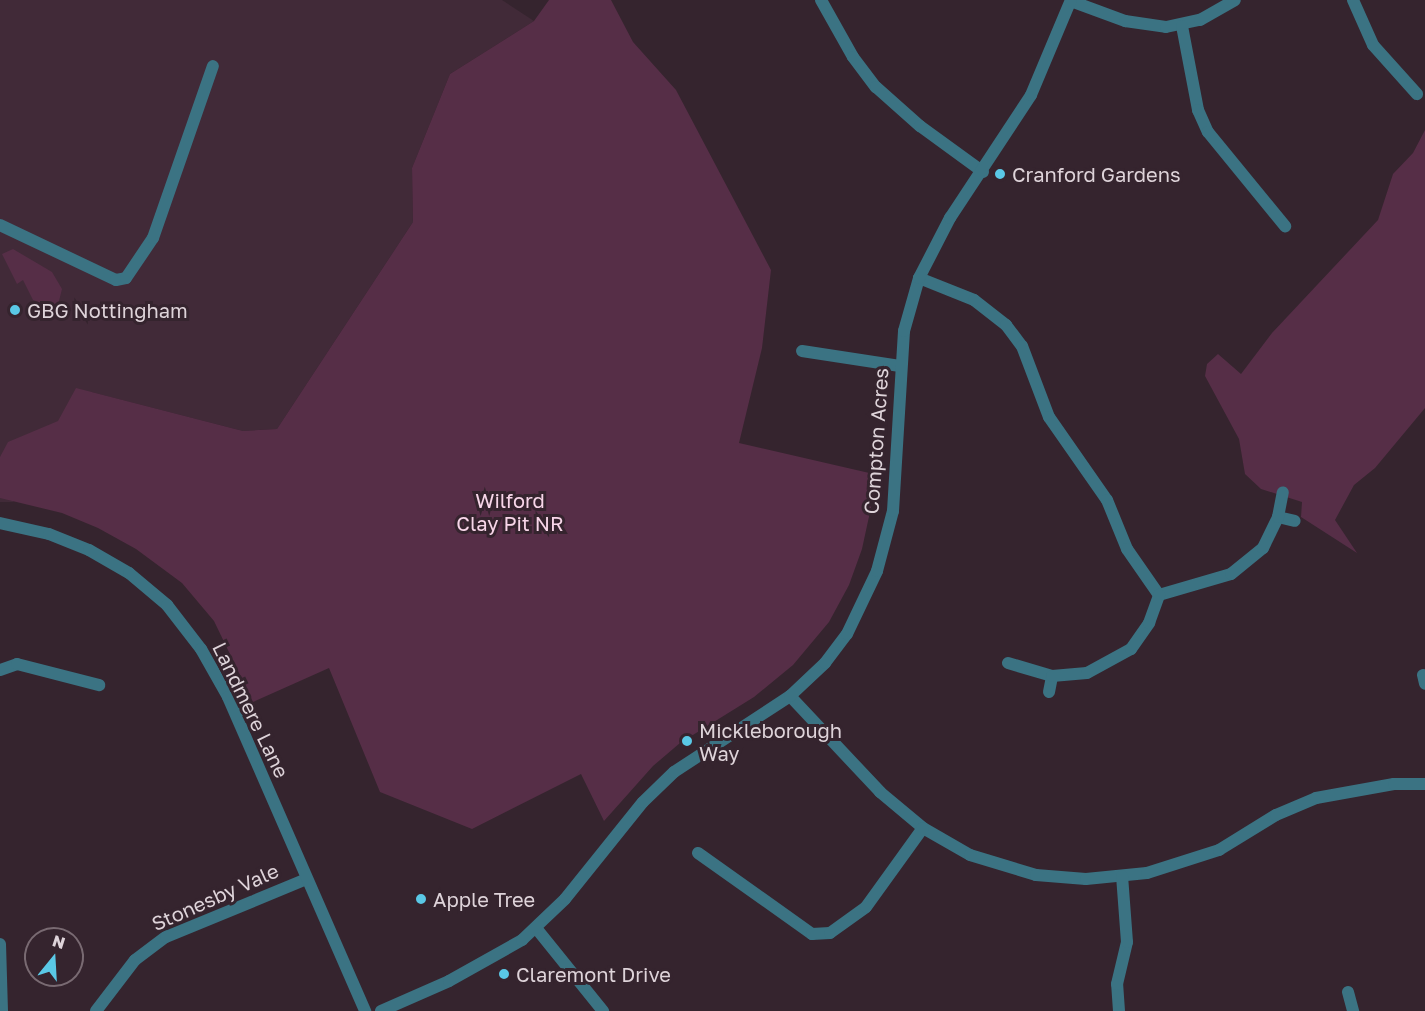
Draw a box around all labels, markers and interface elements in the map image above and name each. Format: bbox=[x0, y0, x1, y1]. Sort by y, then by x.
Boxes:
place label: Cranford Gardens bbox=[1012, 162, 1181, 186]
marker: Cranford Gardens bbox=[993, 167, 1007, 181]
place label: GBG Nottingham bbox=[27, 298, 188, 322]
marker: GBG Nottingham bbox=[8, 303, 22, 317]
street label: Compton Acres bbox=[859, 367, 893, 515]
park label: Wilford Clay Pit NR bbox=[456, 488, 564, 535]
street label: Landmere Lane bbox=[208, 638, 294, 782]
place label: Mickleborough Way bbox=[699, 718, 842, 765]
marker: Mickleborough Way bbox=[680, 734, 694, 748]
street label: Stonesby Vale bbox=[148, 858, 282, 936]
place label: Apple Tree bbox=[433, 887, 535, 911]
marker: Apple Tree bbox=[414, 892, 428, 906]
north arrow bbox=[24, 927, 84, 987]
text: N bbox=[50, 930, 68, 953]
place label: Claremont Drive bbox=[516, 962, 671, 986]
marker: Claremont Drive bbox=[497, 967, 511, 981]

